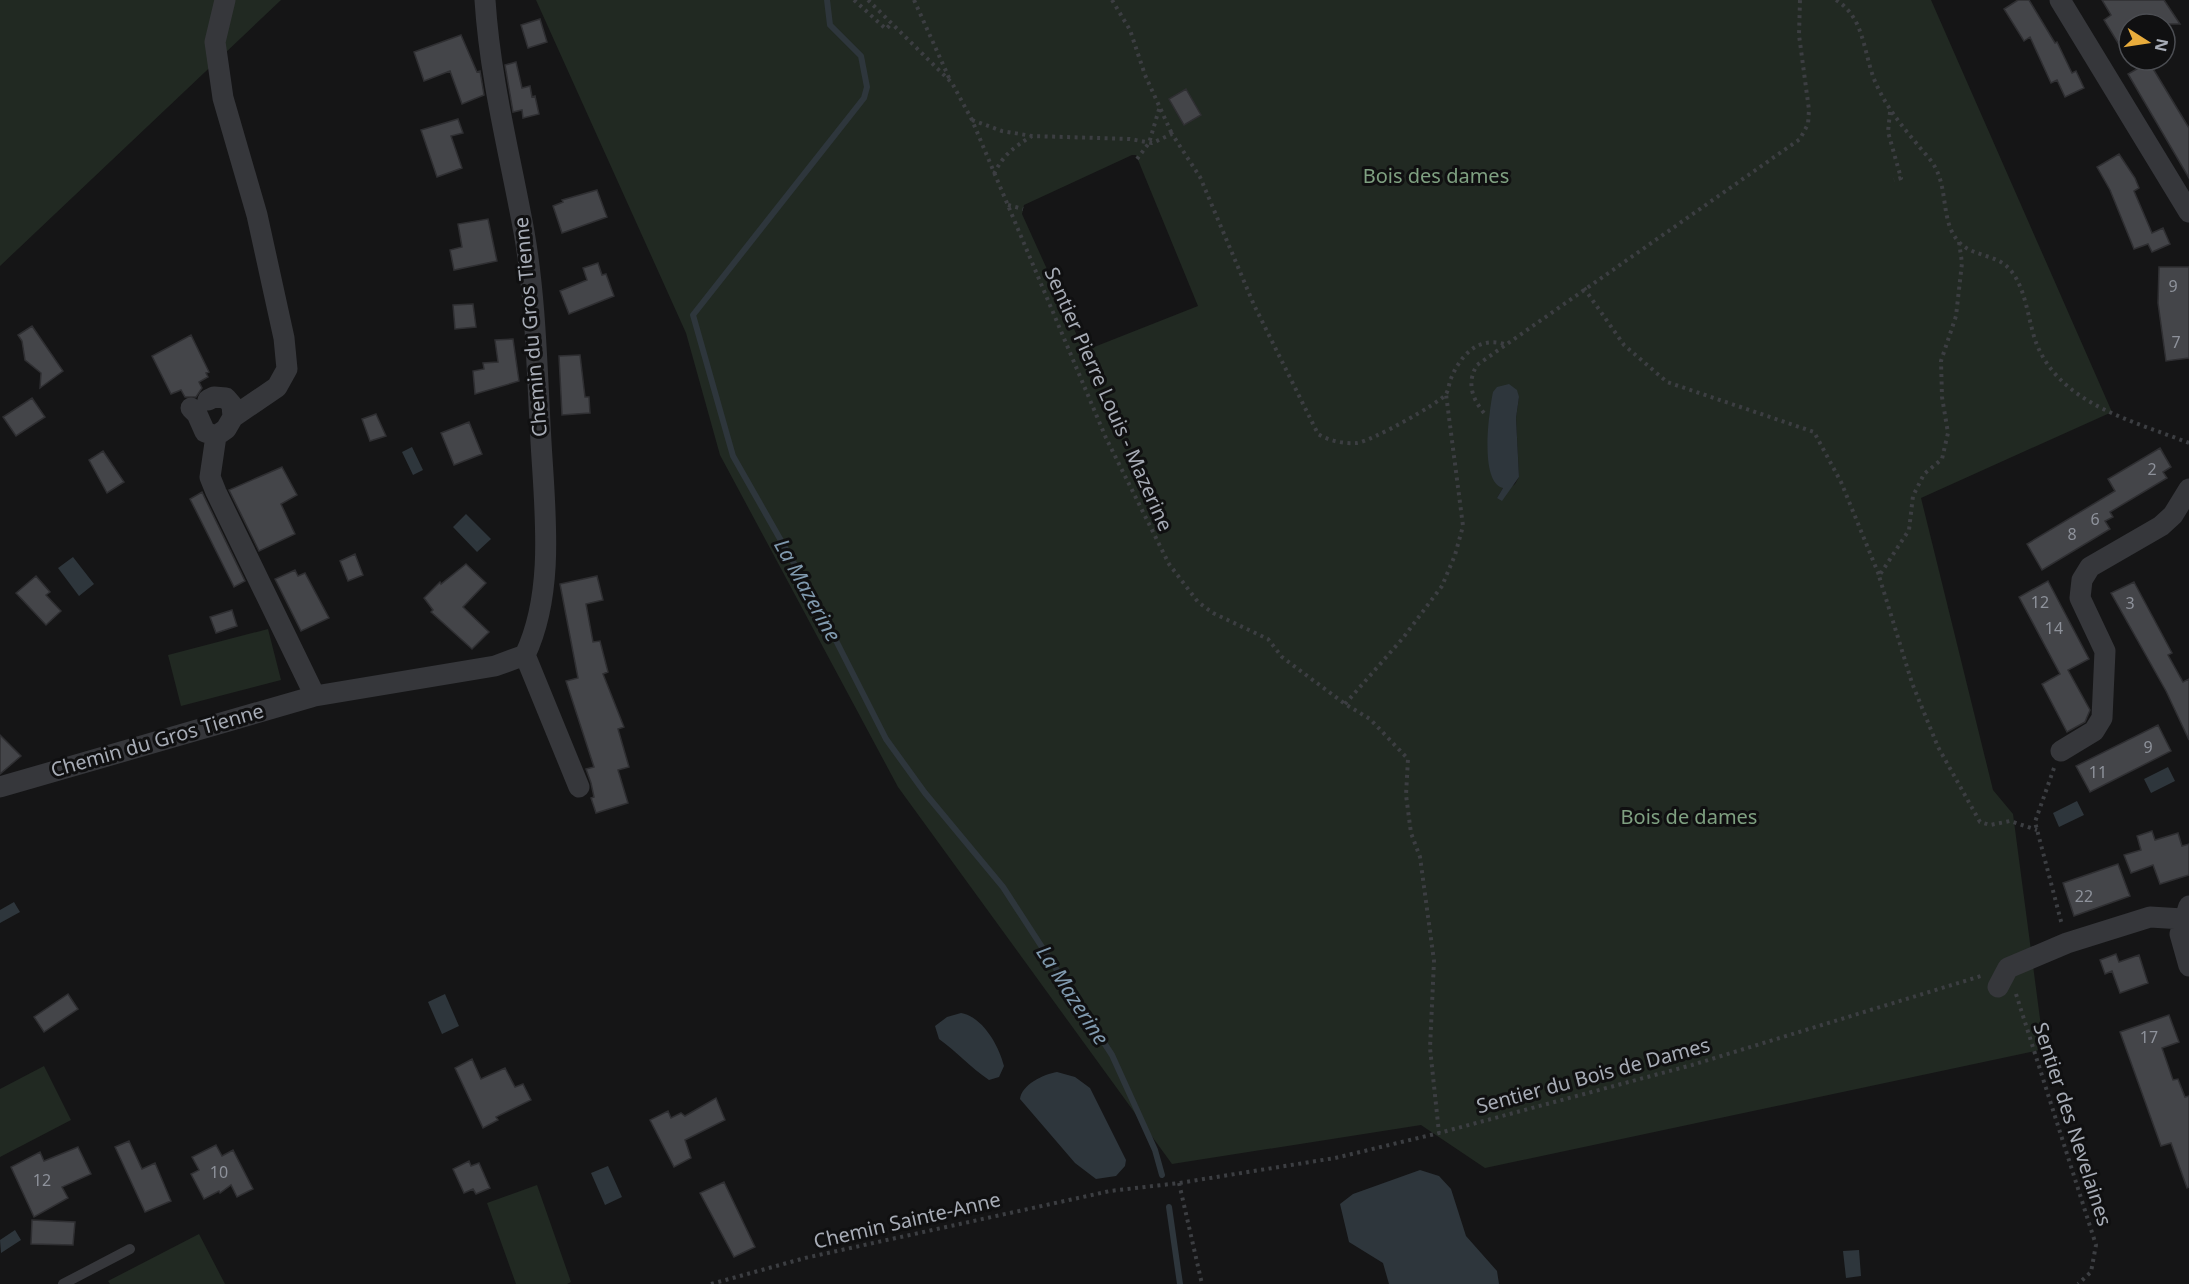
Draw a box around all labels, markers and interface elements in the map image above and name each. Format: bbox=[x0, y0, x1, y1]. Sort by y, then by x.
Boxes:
north arrow bbox=[2117, 12, 2177, 72]
text: N bbox=[2150, 36, 2174, 54]
park label: Bois des dames bbox=[1363, 162, 1509, 189]
street label: Chemin du Gros Tienne bbox=[507, 216, 553, 438]
street label: Sentier Pierre Louis - Mazerine bbox=[1038, 263, 1180, 535]
house number: 9 bbox=[2168, 275, 2178, 297]
house number: 7 bbox=[2171, 331, 2181, 353]
house number: 2 bbox=[2147, 458, 2157, 480]
house number: 6 bbox=[2090, 508, 2100, 530]
house number: 8 bbox=[2067, 523, 2077, 545]
water label: La Mazerine bbox=[768, 534, 848, 646]
house number: 12 bbox=[2031, 591, 2049, 613]
house number: 3 bbox=[2125, 592, 2135, 614]
house number: 14 bbox=[2045, 617, 2063, 639]
street label: Chemin du Gros Tienne bbox=[47, 697, 267, 783]
house number: 9 bbox=[2143, 736, 2153, 758]
house number: 11 bbox=[2089, 761, 2107, 783]
park label: Bois de dames bbox=[1621, 803, 1757, 830]
house number: 22 bbox=[2075, 885, 2093, 907]
water label: La Mazerine bbox=[1030, 940, 1116, 1050]
street label: Sentier des Nevelaines bbox=[2027, 1019, 2119, 1229]
house number: 17 bbox=[2140, 1026, 2158, 1048]
street label: Sentier du Bois de Dames bbox=[1473, 1031, 1713, 1119]
house number: 10 bbox=[210, 1161, 228, 1183]
house number: 12 bbox=[33, 1169, 51, 1191]
street label: Chemin Sainte-Anne bbox=[811, 1185, 1003, 1255]

